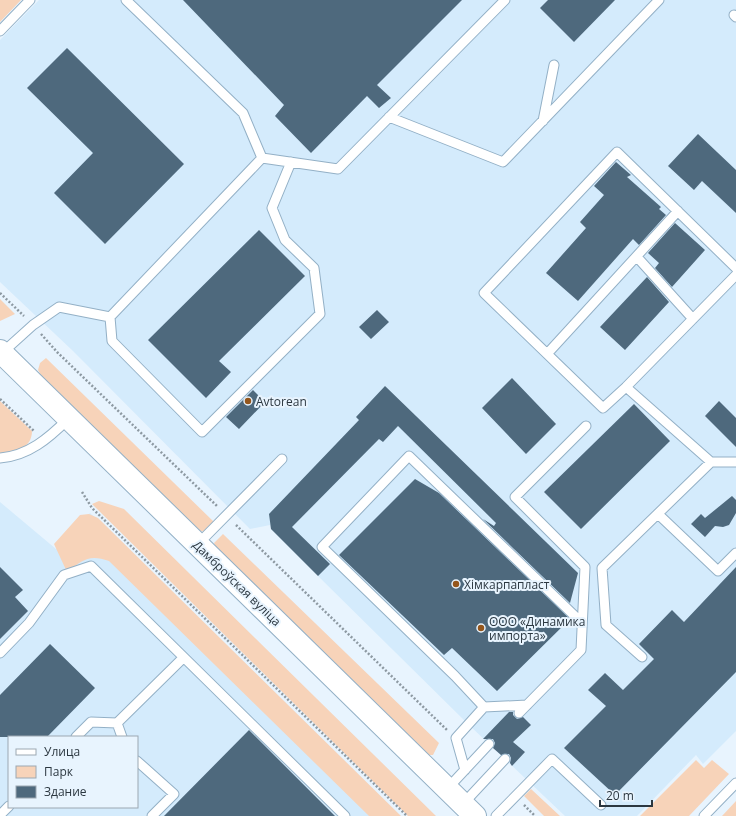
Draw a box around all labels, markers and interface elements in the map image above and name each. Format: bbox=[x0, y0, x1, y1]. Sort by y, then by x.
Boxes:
place label: Avtorean bbox=[256, 393, 307, 410]
marker: Avtorean bbox=[243, 396, 253, 406]
street label: Дамброўская вуліца bbox=[189, 536, 285, 630]
place label: Хімкарпапласт bbox=[464, 576, 550, 593]
marker: Хімкарпапласт bbox=[451, 579, 461, 589]
place label: ООО «Динамика импорта» bbox=[489, 613, 585, 644]
marker: ООО «Динамика импорта» bbox=[476, 623, 486, 633]
legend bbox=[8, 736, 138, 808]
text: Улица bbox=[44, 743, 80, 760]
text: Парк bbox=[44, 763, 74, 780]
scale bar bbox=[600, 782, 652, 808]
text: Здание bbox=[44, 783, 87, 800]
text: 20 m bbox=[606, 787, 634, 804]

